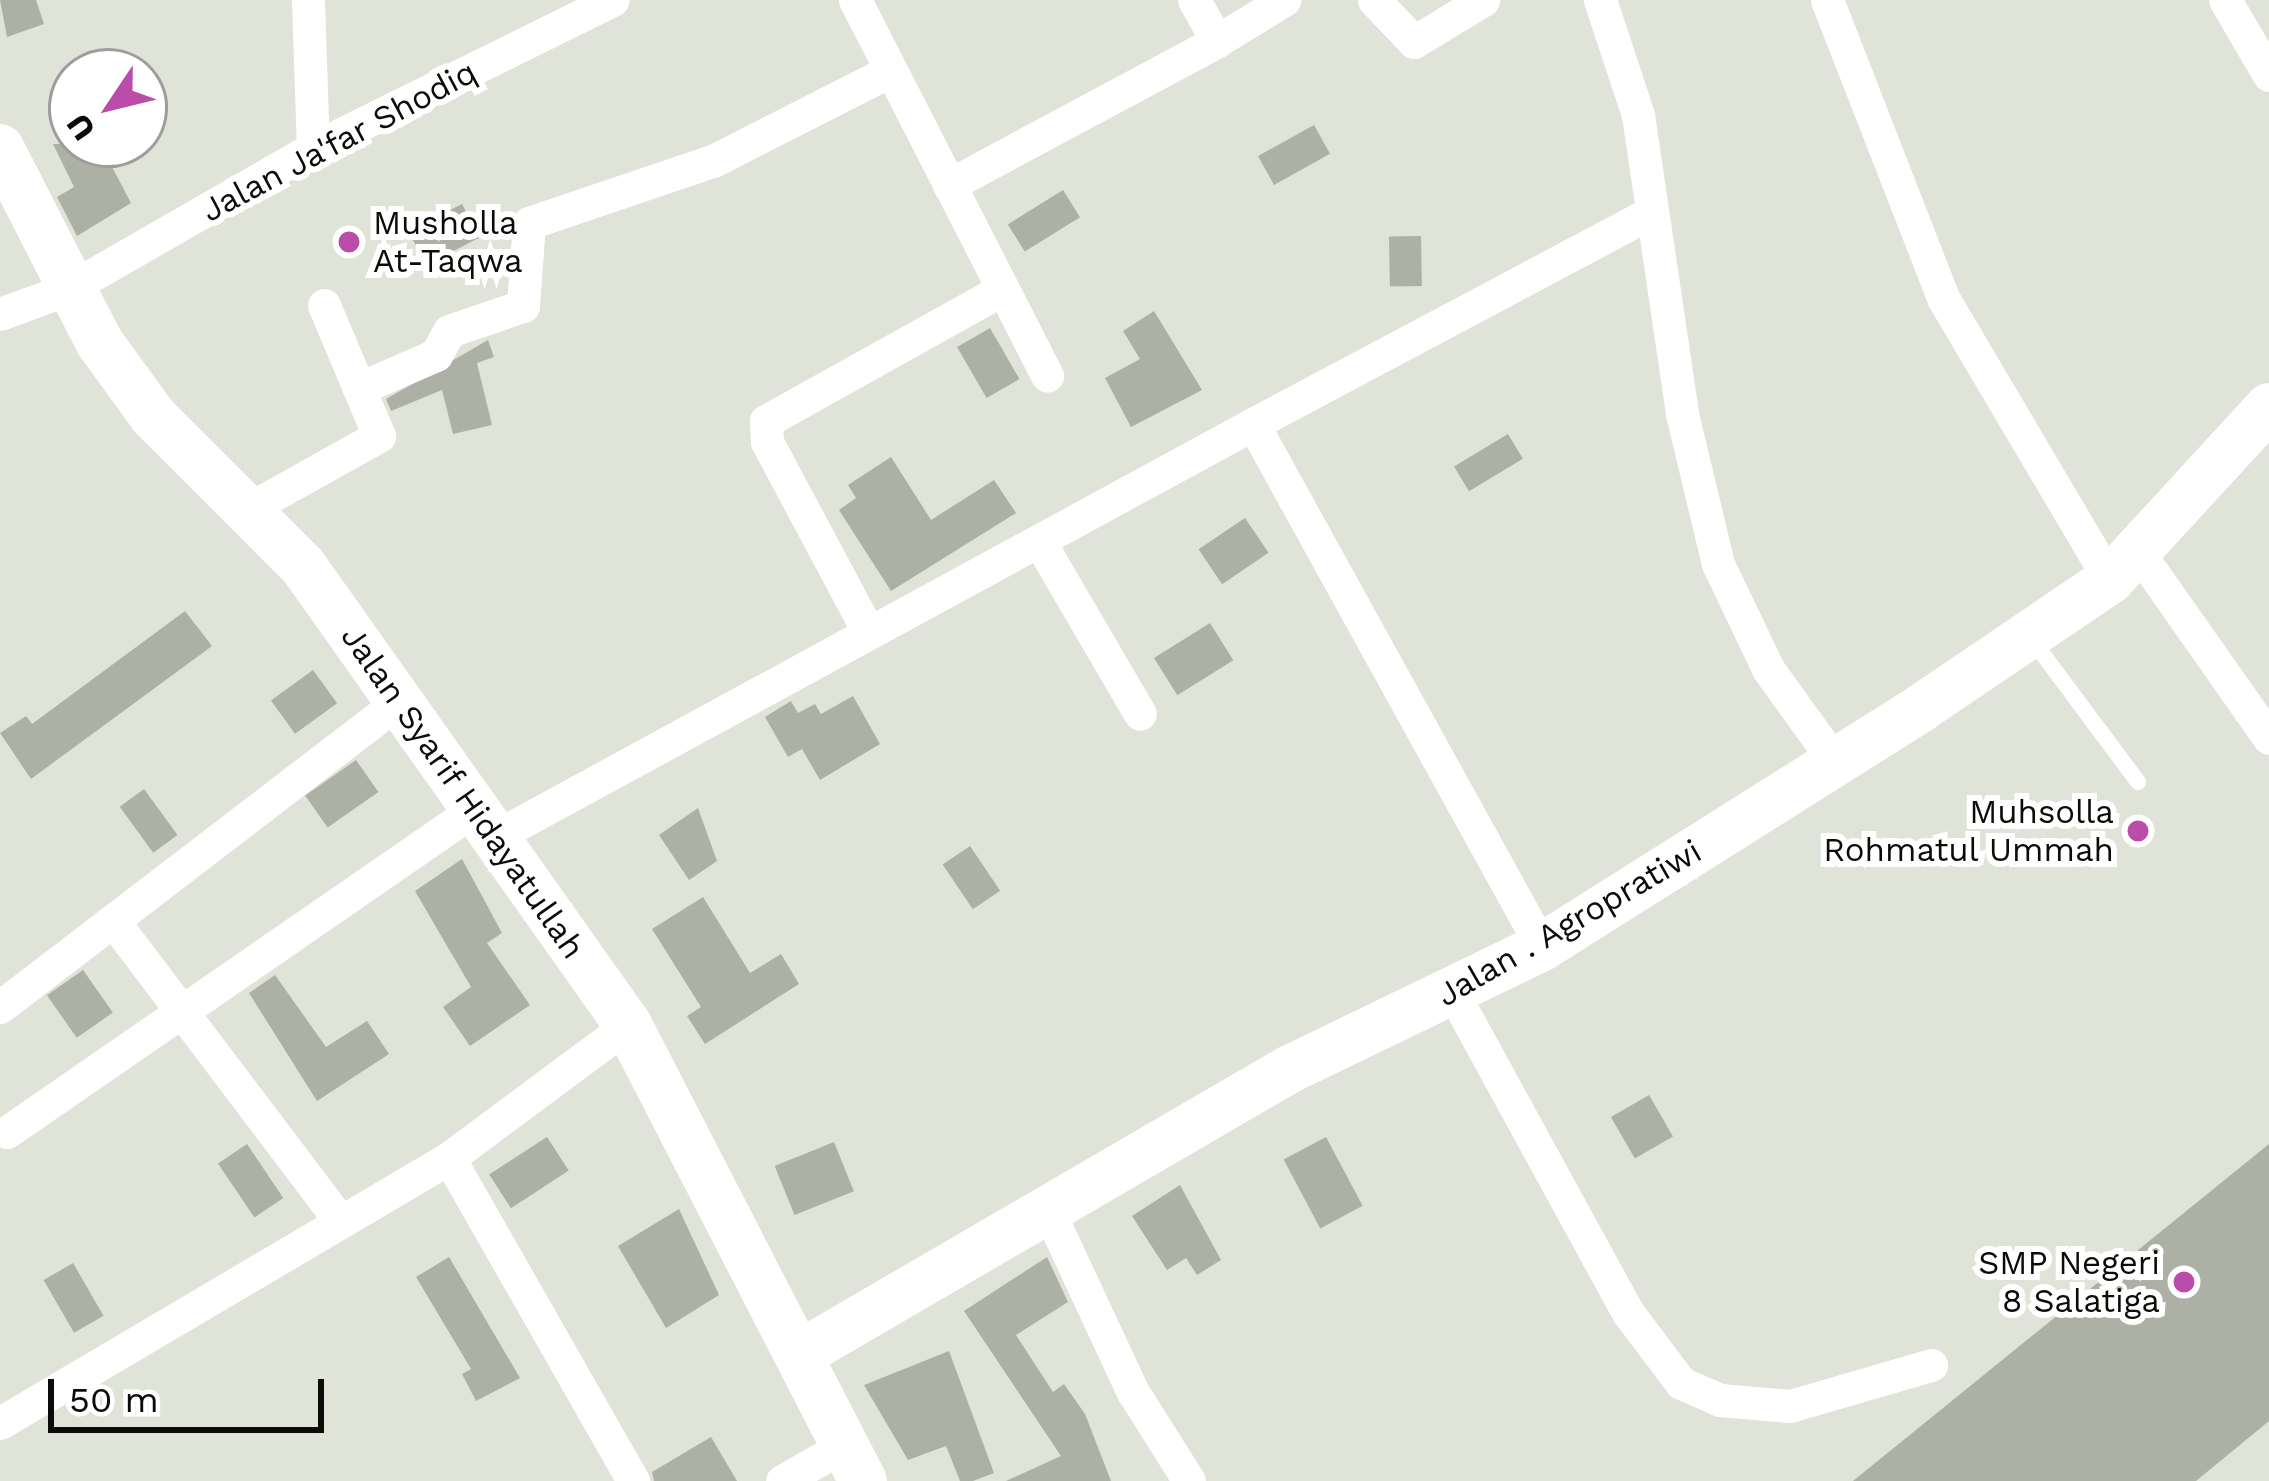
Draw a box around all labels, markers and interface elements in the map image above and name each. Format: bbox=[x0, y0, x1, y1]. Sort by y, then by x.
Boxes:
north arrow bbox=[48, 48, 168, 168]
street label: Jalan Ja'far Shodiq bbox=[194, 51, 484, 231]
text: U bbox=[58, 106, 103, 148]
place label: Musholla At-Taqwa bbox=[373, 203, 523, 281]
marker: Musholla At-Taqwa bbox=[336, 229, 362, 255]
street label: Jalan Syarif Hidayatullah bbox=[332, 617, 594, 967]
place label: Muhsolla Rohmatul Ummah bbox=[1822, 792, 2114, 870]
marker: Muhsolla Rohmatul Ummah bbox=[2125, 818, 2151, 844]
street label: Jalan . Agropratiwi bbox=[1429, 831, 1709, 1015]
place label: SMP Negeri 8 Salatiga bbox=[1977, 1243, 2160, 1321]
marker: SMP Negeri 8 Salatiga bbox=[2171, 1269, 2197, 1295]
scale bar bbox=[54, 1355, 330, 1429]
text: 50 m bbox=[69, 1379, 159, 1421]

